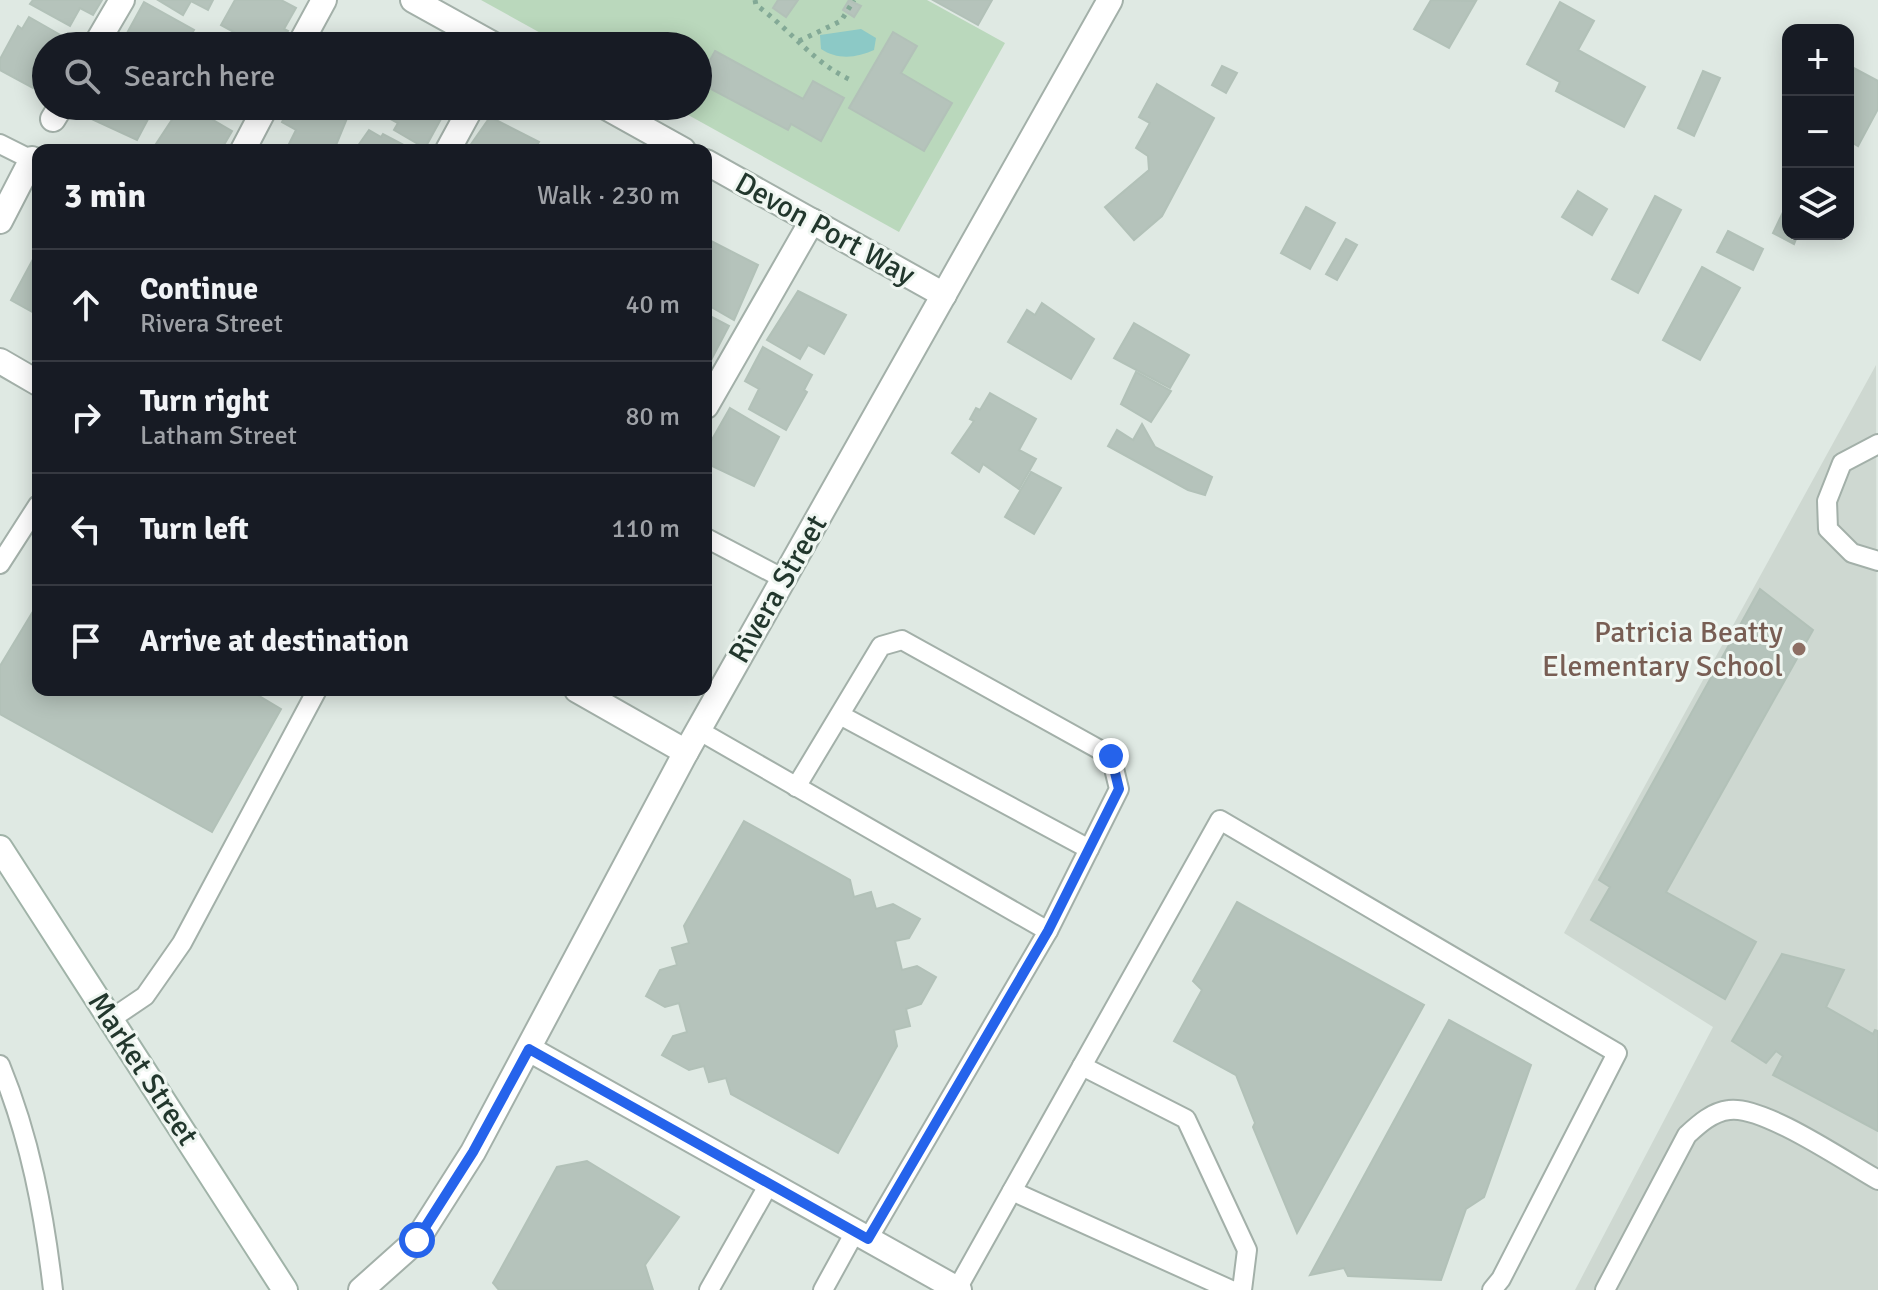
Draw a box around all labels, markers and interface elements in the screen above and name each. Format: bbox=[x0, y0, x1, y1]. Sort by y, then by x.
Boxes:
map controls bbox=[1782, 24, 1854, 240]
button: + bbox=[1782, 24, 1854, 96]
search box bbox=[32, 32, 712, 120]
icon: search bbox=[60, 54, 104, 98]
text: Search here bbox=[124, 58, 275, 95]
button: − bbox=[1782, 96, 1854, 168]
street label: Devon Port Way bbox=[729, 164, 921, 294]
button: layers bbox=[1782, 168, 1854, 240]
text: 3 min bbox=[64, 175, 146, 217]
text: Walk · 230 m bbox=[537, 180, 680, 212]
text: Continue bbox=[140, 271, 258, 308]
icon: ahead bbox=[64, 283, 108, 327]
text: 40 m bbox=[625, 289, 680, 321]
text: Rivera Street bbox=[140, 308, 283, 340]
text: Turn right bbox=[140, 383, 269, 420]
icon: right bbox=[64, 395, 108, 439]
text: 80 m bbox=[625, 401, 680, 433]
text: Latham Street bbox=[140, 420, 297, 452]
icon: left bbox=[64, 507, 108, 551]
street label: Rivera Street bbox=[721, 508, 835, 670]
text: Turn left bbox=[140, 511, 249, 548]
text: 110 m bbox=[611, 513, 680, 545]
place label: Patricia Beatty Elementary School bbox=[1542, 614, 1783, 685]
icon: arrive bbox=[64, 619, 108, 663]
text: Arrive at destination bbox=[140, 623, 409, 660]
marker: Patricia Beatty Elementary School bbox=[1790, 640, 1808, 658]
route end bbox=[1093, 738, 1129, 774]
street label: Market Street bbox=[80, 985, 206, 1153]
route start bbox=[399, 1222, 435, 1258]

